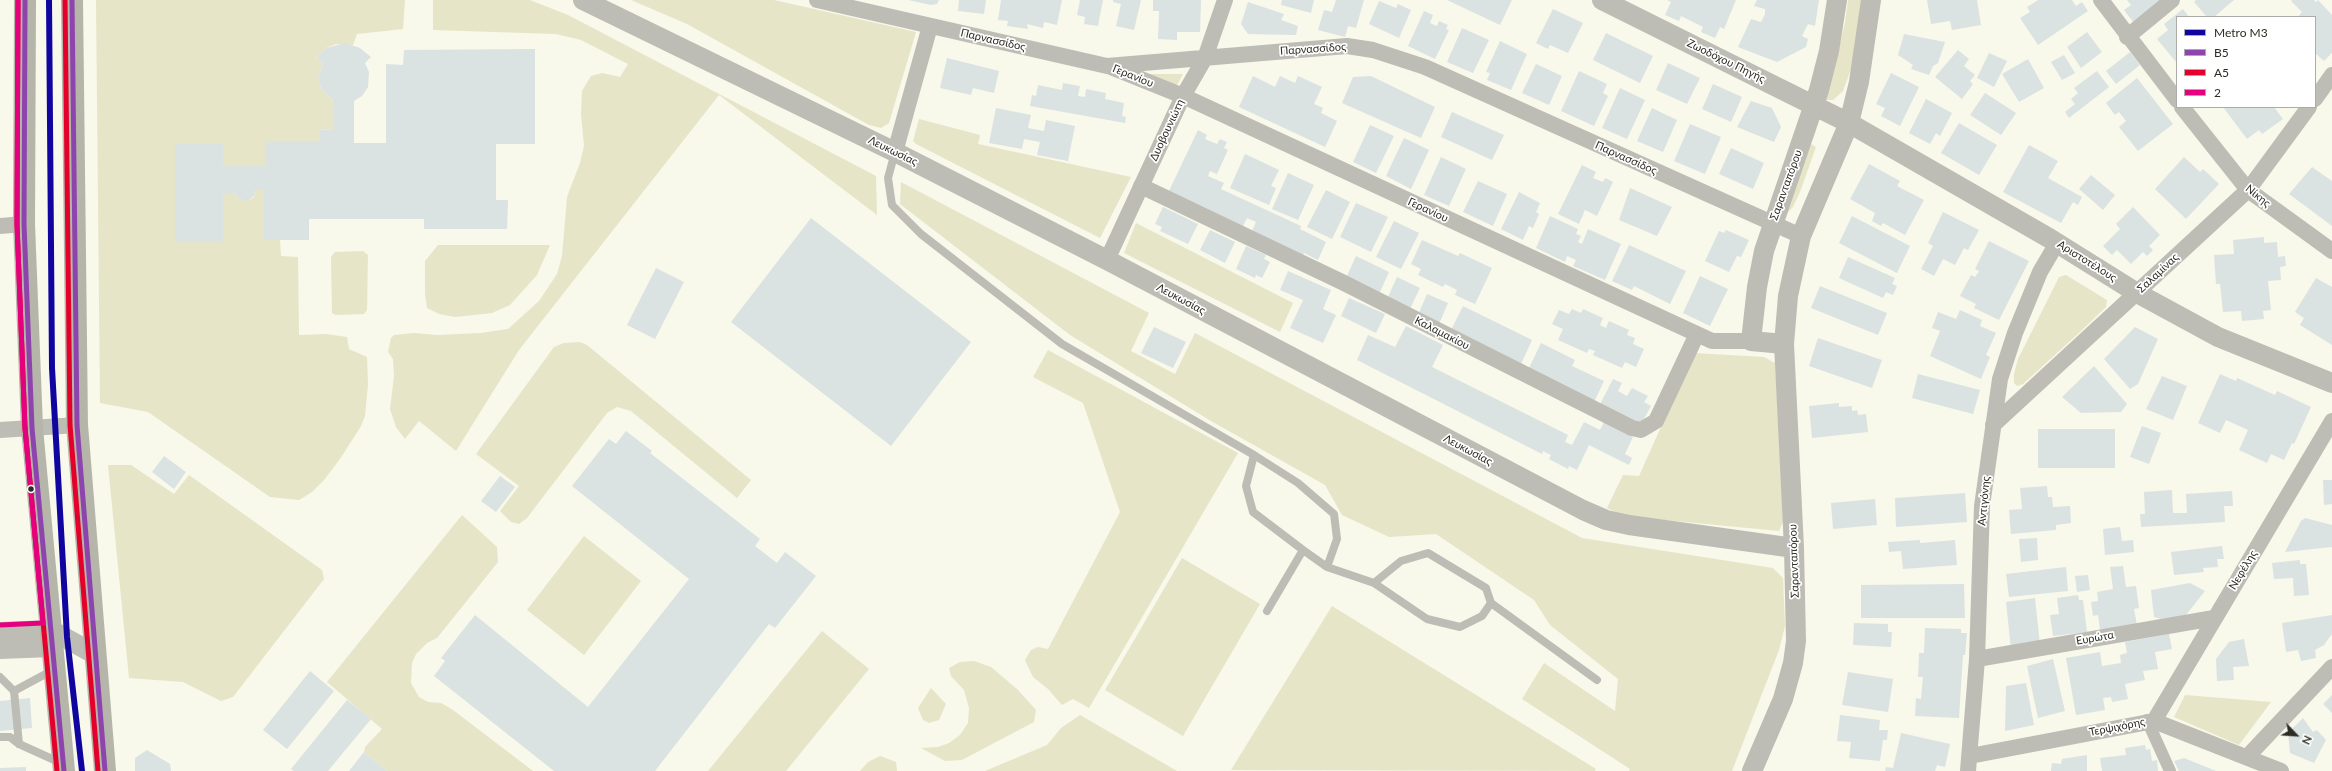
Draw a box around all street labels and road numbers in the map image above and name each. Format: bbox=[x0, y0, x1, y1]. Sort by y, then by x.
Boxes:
street label: Παρνασσίδος bbox=[959, 26, 1027, 54]
street label: Ζωοδόχου Πηγής bbox=[1685, 36, 1767, 86]
street label: Παρνασσίδος bbox=[1279, 40, 1347, 58]
street label: Γερανίου bbox=[1111, 62, 1155, 90]
street label: Δυοβουνιώτη bbox=[1147, 97, 1187, 163]
street label: Λευκωσίας bbox=[866, 133, 920, 169]
street label: Παρνασσίδος bbox=[1593, 138, 1659, 178]
street label: Σαρανταπόρου bbox=[1767, 148, 1805, 222]
street label: Νίκης bbox=[2243, 182, 2273, 210]
street label: Γερανίου bbox=[1406, 195, 1450, 225]
street label: Αριστοτέλους bbox=[2055, 238, 2119, 284]
street label: Σαλαμίνας bbox=[2135, 251, 2181, 295]
street label: Λευκωσίας bbox=[1154, 281, 1208, 317]
street label: Καλαμακίου bbox=[1412, 314, 1472, 352]
street label: Λευκωσίας bbox=[1441, 432, 1495, 468]
street label: Αντιγόνης bbox=[1975, 476, 1993, 526]
street label: Σαρανταπόρου bbox=[1786, 524, 1802, 598]
street label: Νεφέλης bbox=[2226, 548, 2260, 592]
street label: Ευρώτα bbox=[2075, 628, 2115, 648]
street label: Τερψιχόρης bbox=[2088, 715, 2146, 739]

